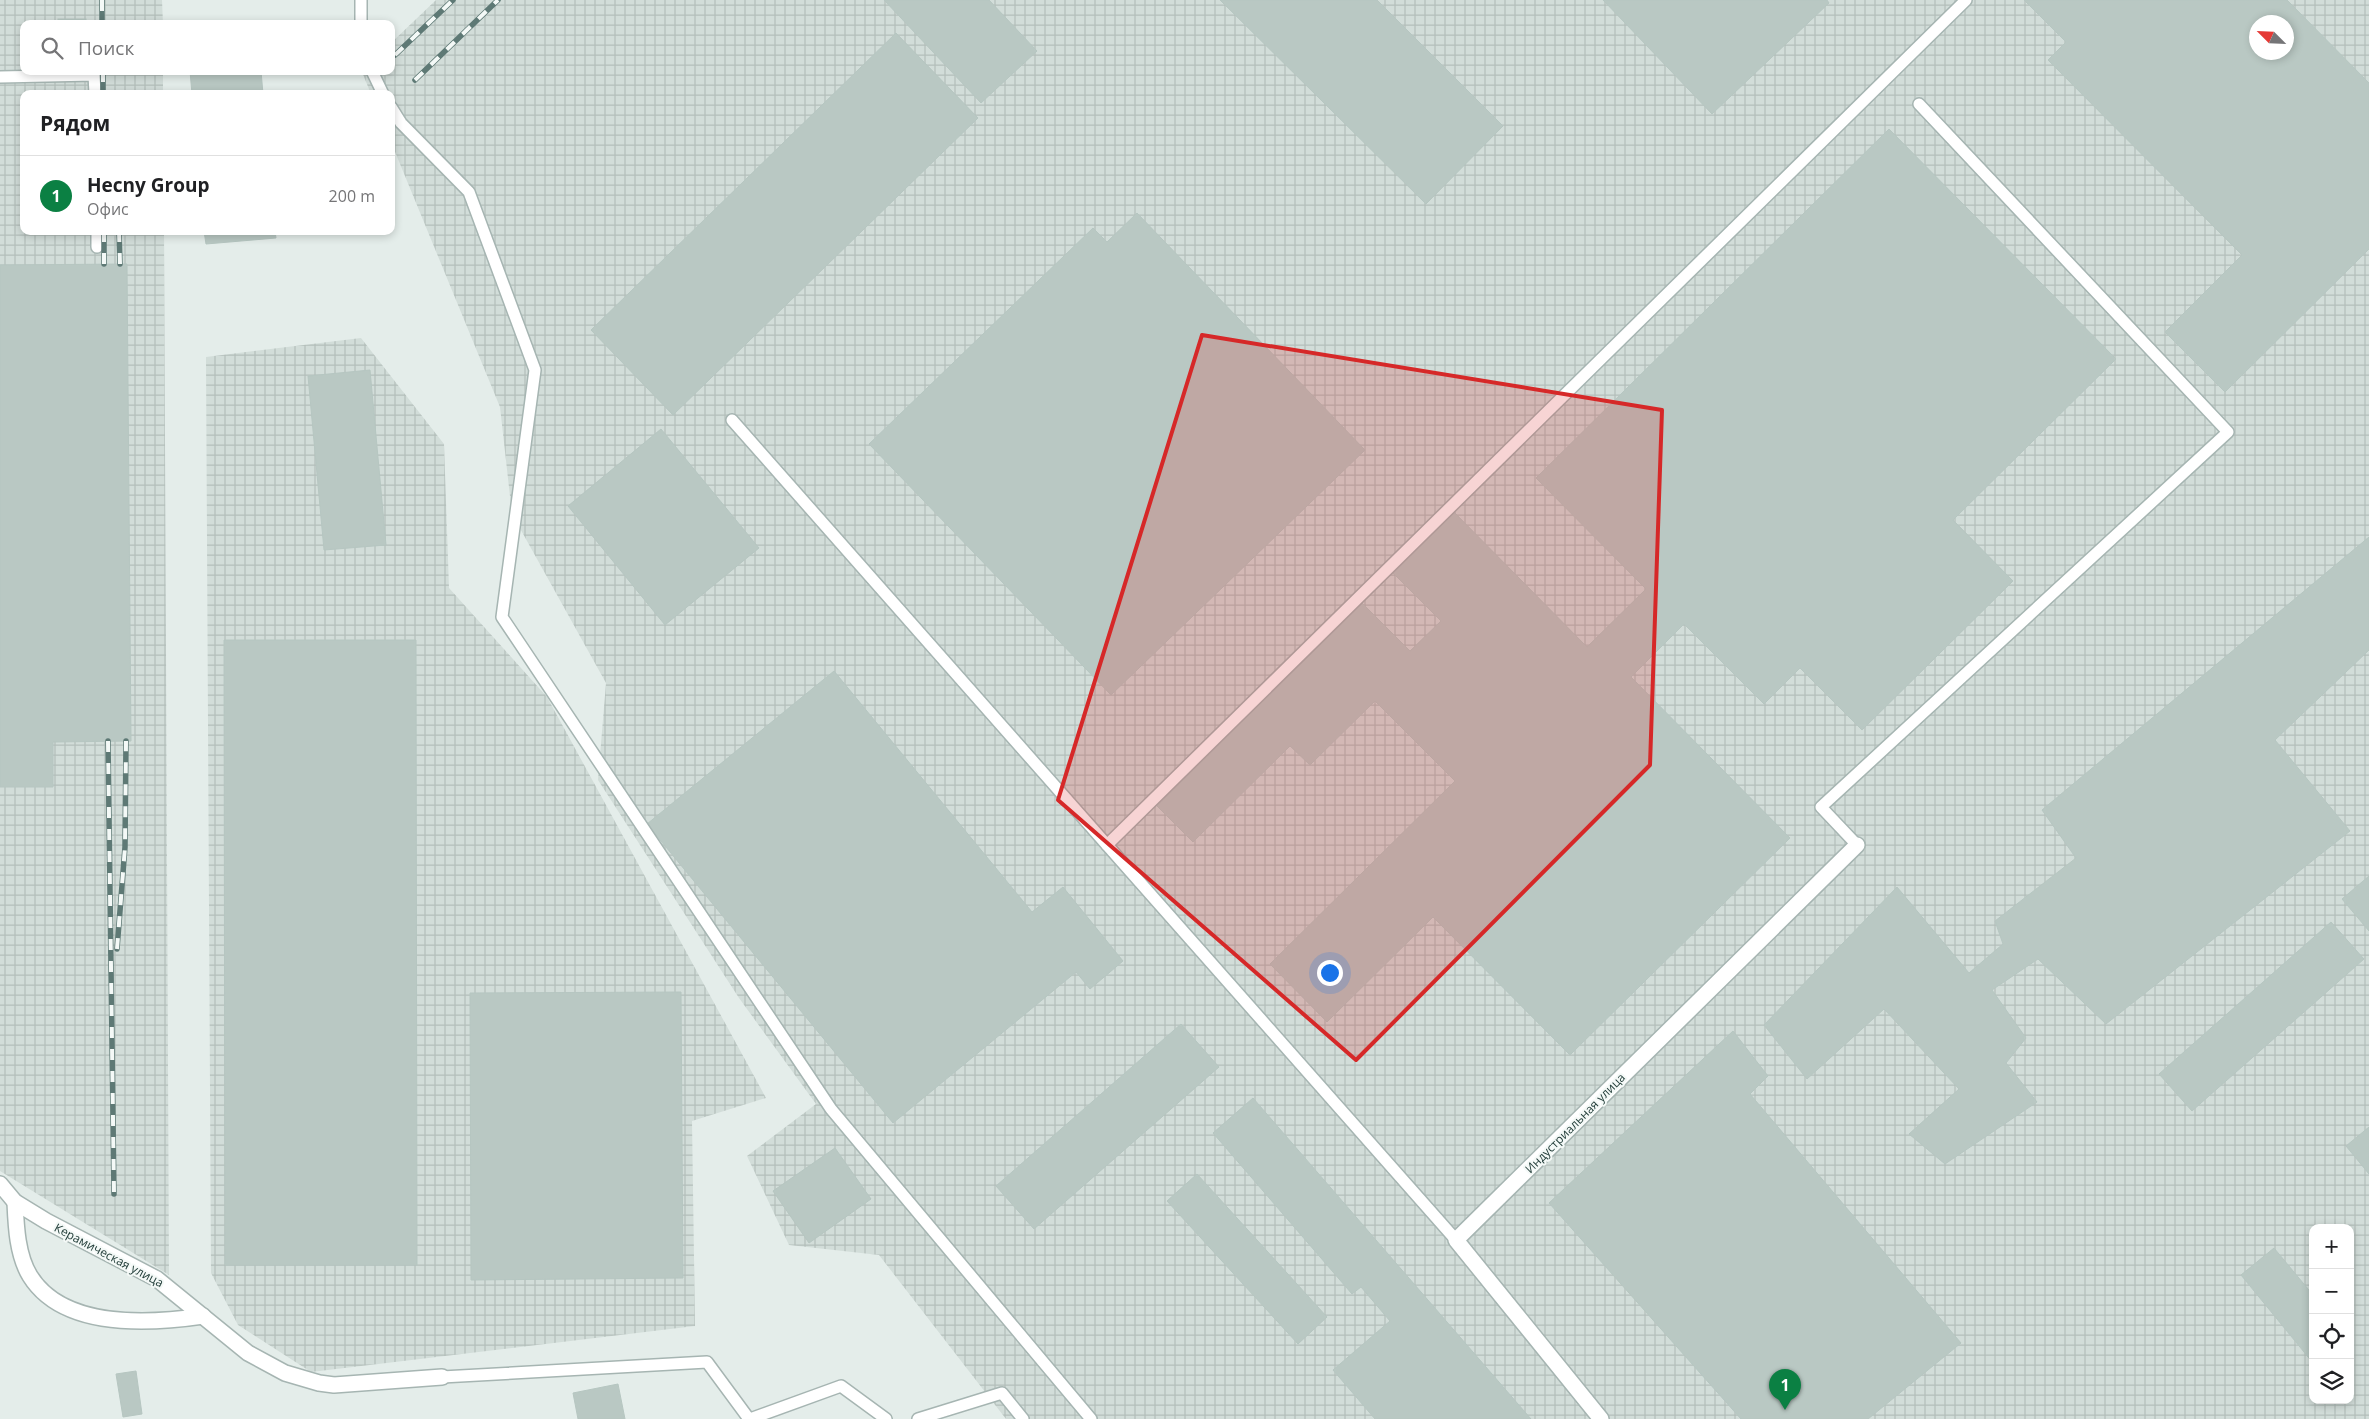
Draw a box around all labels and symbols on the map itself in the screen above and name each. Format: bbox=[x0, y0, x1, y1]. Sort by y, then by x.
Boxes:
north arrow bbox=[2249, 15, 2294, 60]
your location bbox=[1317, 960, 1343, 986]
street label: Индустриальная улица bbox=[1521, 1069, 1629, 1177]
street label: Керамическая улица bbox=[51, 1219, 167, 1291]
pin: 1 bbox=[1769, 1369, 1801, 1410]

